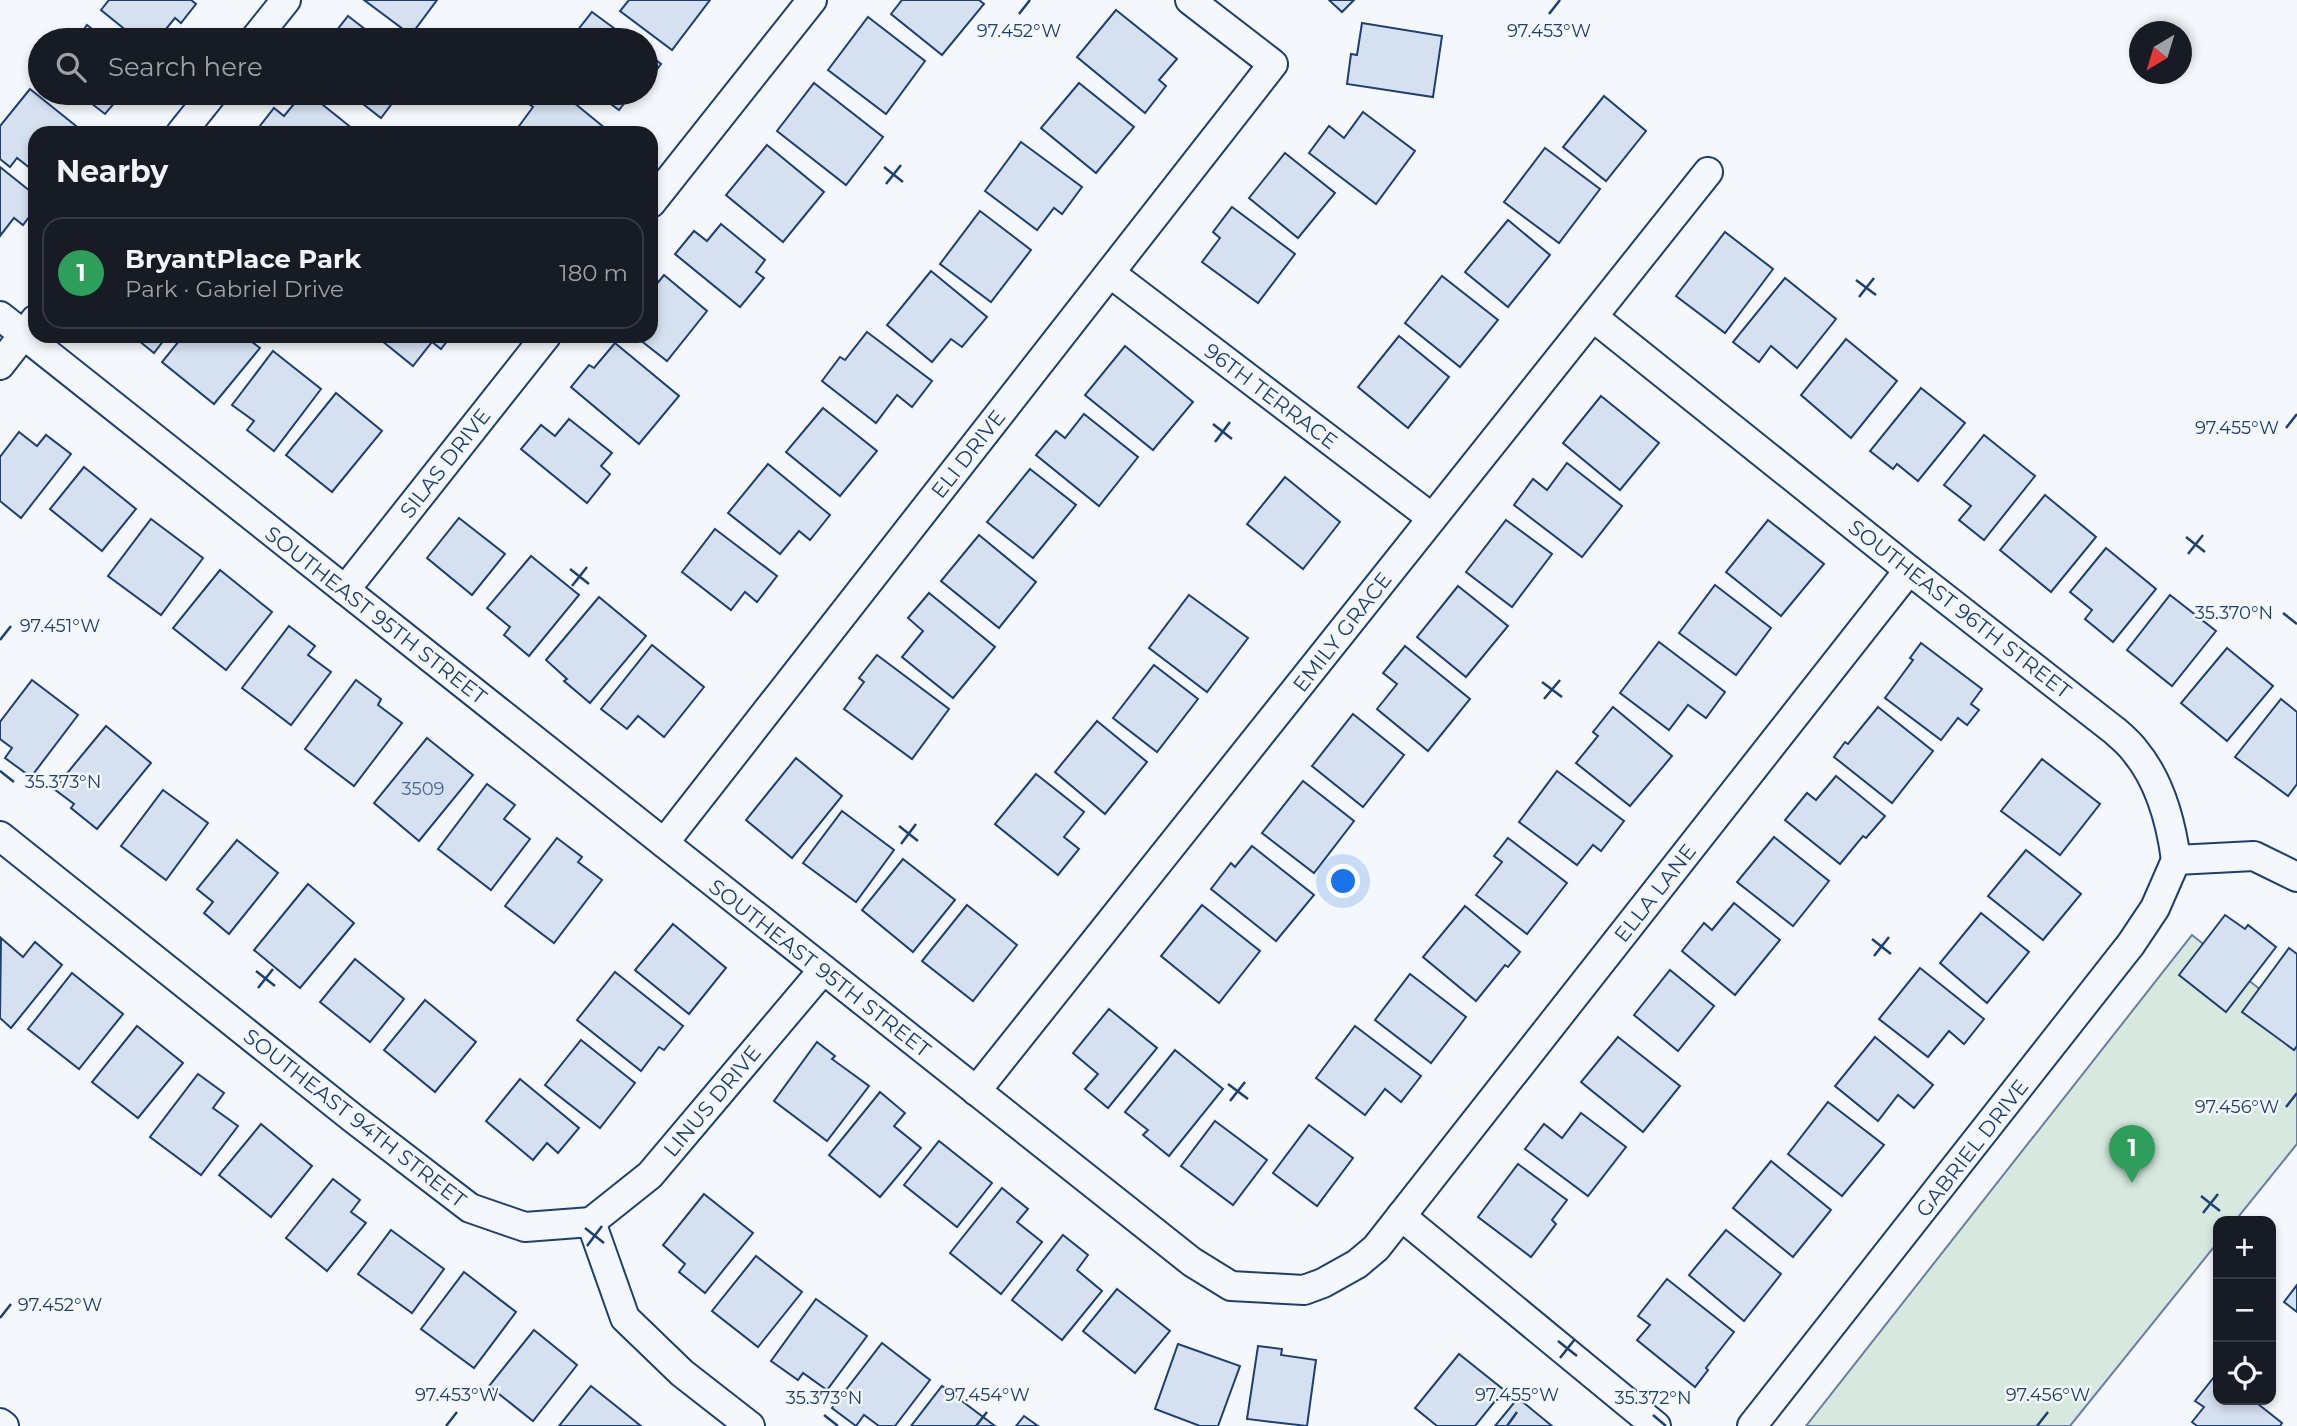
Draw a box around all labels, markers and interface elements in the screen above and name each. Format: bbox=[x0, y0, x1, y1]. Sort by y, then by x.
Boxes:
text: 97.452°W bbox=[977, 20, 1061, 42]
text: 97.453°W bbox=[1507, 20, 1591, 42]
north arrow bbox=[2129, 21, 2192, 84]
search box bbox=[28, 28, 658, 105]
icon: search bbox=[52, 48, 90, 86]
text: Search here bbox=[108, 51, 263, 83]
text: Nearby bbox=[56, 153, 168, 190]
text: BryantPlace Park bbox=[125, 243, 361, 275]
text: 1 bbox=[76, 259, 86, 287]
text: 180 m bbox=[559, 259, 628, 287]
text: Park · Gabriel Drive bbox=[125, 275, 344, 303]
street label: 96TH TERRACE bbox=[1199, 338, 1343, 454]
street label: SILAS DRIVE bbox=[394, 403, 496, 523]
street label: ELI DRIVE bbox=[926, 405, 1010, 503]
text: 97.455°W bbox=[2195, 417, 2279, 439]
street label: SOUTHEAST 96TH STREET bbox=[1844, 514, 2076, 704]
street label: SOUTHEAST 95TH STREET bbox=[260, 521, 492, 709]
street label: EMILY GRACE bbox=[1287, 567, 1397, 697]
text: 35.370°N bbox=[2195, 602, 2273, 624]
text: 97.451°W bbox=[20, 615, 100, 637]
text: 35.373°N bbox=[25, 771, 101, 793]
house number: 3509 bbox=[401, 778, 445, 800]
street label: ELLA LANE bbox=[1609, 839, 1701, 947]
your location bbox=[1326, 864, 1360, 898]
street label: SOUTHEAST 95TH STREET bbox=[704, 874, 936, 1062]
street label: SOUTHEAST 94TH STREET bbox=[239, 1023, 471, 1213]
street label: LINUS DRIVE bbox=[658, 1040, 766, 1162]
street label: GABRIEL DRIVE bbox=[1911, 1074, 2033, 1222]
text: 97.456°W bbox=[2195, 1096, 2279, 1118]
pin: 1 bbox=[2109, 1125, 2155, 1183]
map controls bbox=[2213, 1216, 2276, 1405]
button: + bbox=[2213, 1216, 2276, 1279]
button: − bbox=[2213, 1279, 2276, 1342]
text: 97.452°W bbox=[18, 1294, 102, 1316]
button: locate bbox=[2213, 1342, 2276, 1405]
text: 97.453°W bbox=[415, 1384, 499, 1406]
text: 97.454°W bbox=[944, 1384, 1030, 1406]
text: 97.455°W bbox=[1475, 1384, 1559, 1406]
text: 97.456°W bbox=[2006, 1384, 2090, 1406]
text: 35.373°N bbox=[786, 1387, 862, 1409]
text: 35.372°N bbox=[1614, 1387, 1692, 1409]

